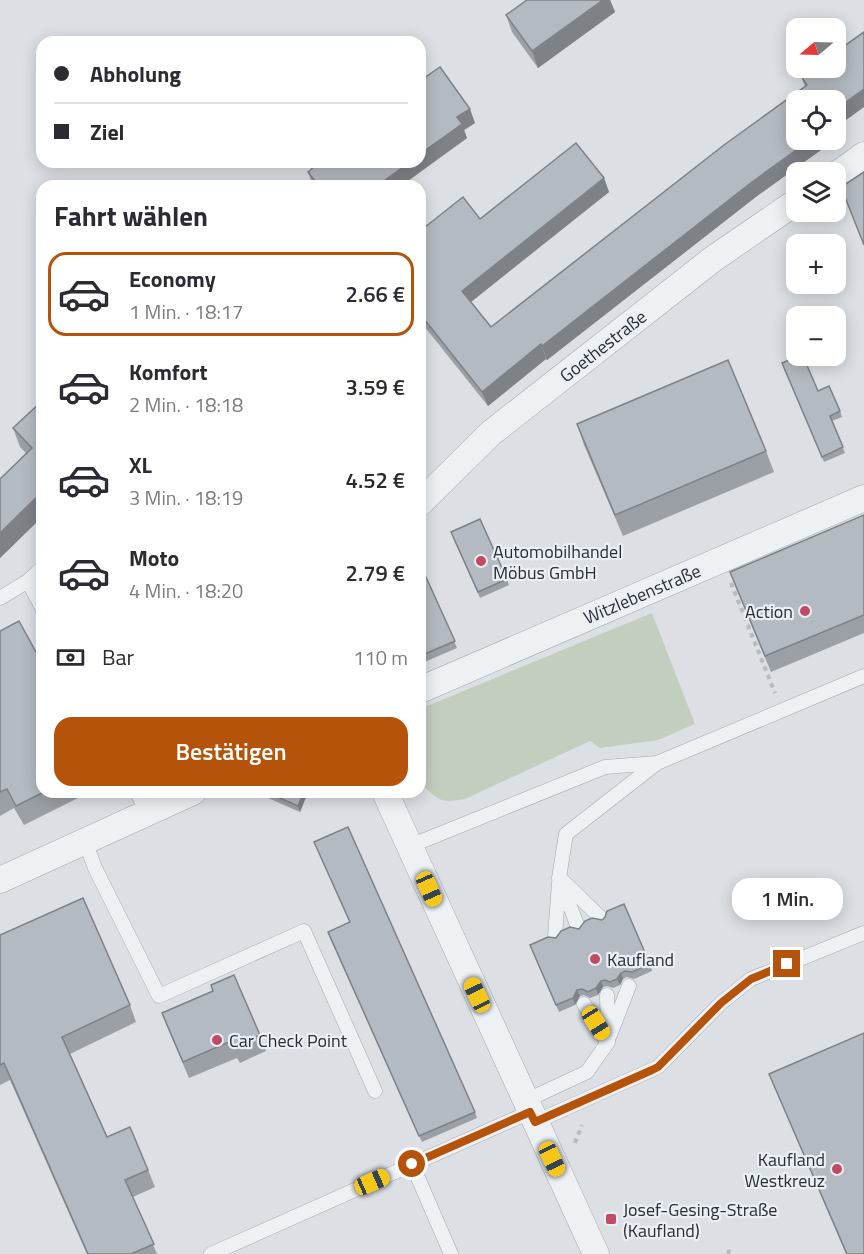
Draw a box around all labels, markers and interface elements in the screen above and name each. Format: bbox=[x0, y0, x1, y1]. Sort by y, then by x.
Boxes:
north arrow bbox=[786, 18, 846, 78]
map controls bbox=[786, 18, 846, 366]
text: Abholung bbox=[90, 57, 181, 91]
button: locate bbox=[786, 90, 846, 150]
text: Ziel bbox=[90, 115, 125, 149]
button: layers bbox=[786, 162, 846, 222]
text: Fahrt wählen bbox=[54, 195, 208, 236]
button: + bbox=[786, 234, 846, 294]
text: Economy bbox=[129, 262, 216, 296]
icon: car bbox=[57, 267, 111, 321]
text: 2.66 € bbox=[346, 277, 405, 311]
text: 1 Min. · 18:17 bbox=[129, 296, 243, 327]
street label: Goethestraße bbox=[554, 303, 652, 389]
button: − bbox=[786, 306, 846, 366]
text: Komfort bbox=[129, 355, 208, 389]
icon: car bbox=[57, 360, 111, 414]
text: 3.59 € bbox=[346, 370, 405, 404]
text: 2 Min. · 18:18 bbox=[129, 389, 243, 420]
text: XL bbox=[129, 448, 152, 482]
icon: car bbox=[57, 453, 111, 507]
text: 4.52 € bbox=[346, 463, 405, 497]
text: 3 Min. · 18:19 bbox=[129, 482, 243, 513]
place label: Automobilhandel Möbus GmbH bbox=[493, 538, 622, 586]
text: Moto bbox=[129, 541, 179, 575]
icon: car bbox=[57, 546, 111, 600]
marker: Automobilhandel Möbus GmbH bbox=[474, 554, 488, 568]
text: 2.79 € bbox=[346, 556, 405, 590]
street label: Witzlebenstraße bbox=[579, 557, 705, 631]
text: 4 Min. · 18:20 bbox=[129, 575, 243, 606]
place label: Action bbox=[745, 598, 793, 625]
marker: Action bbox=[798, 604, 812, 618]
text: Bar bbox=[102, 640, 134, 674]
icon: cash bbox=[54, 641, 87, 674]
text: 110 m bbox=[353, 642, 408, 673]
button: Bestätigen bbox=[54, 717, 408, 786]
car bbox=[413, 869, 445, 909]
callout: 1 Min. bbox=[732, 877, 842, 919]
text: 1 Min. bbox=[761, 883, 814, 914]
place label: Kaufland bbox=[607, 946, 674, 973]
route end bbox=[773, 950, 800, 977]
marker: Kaufland bbox=[588, 952, 602, 966]
car bbox=[461, 975, 493, 1015]
car bbox=[579, 1003, 613, 1043]
place label: Car Check Point bbox=[229, 1027, 348, 1054]
marker: Car Check Point bbox=[210, 1033, 224, 1047]
car bbox=[536, 1139, 568, 1179]
place label: Kaufland Westkreuz bbox=[744, 1146, 825, 1194]
route start bbox=[398, 1150, 425, 1177]
marker: Kaufland Westkreuz bbox=[830, 1162, 844, 1176]
car bbox=[352, 1166, 392, 1198]
place label: Josef-Gesing-Straße (Kaufland) bbox=[623, 1196, 777, 1244]
marker: Josef-Gesing-Straße (Kaufland) bbox=[604, 1212, 618, 1226]

